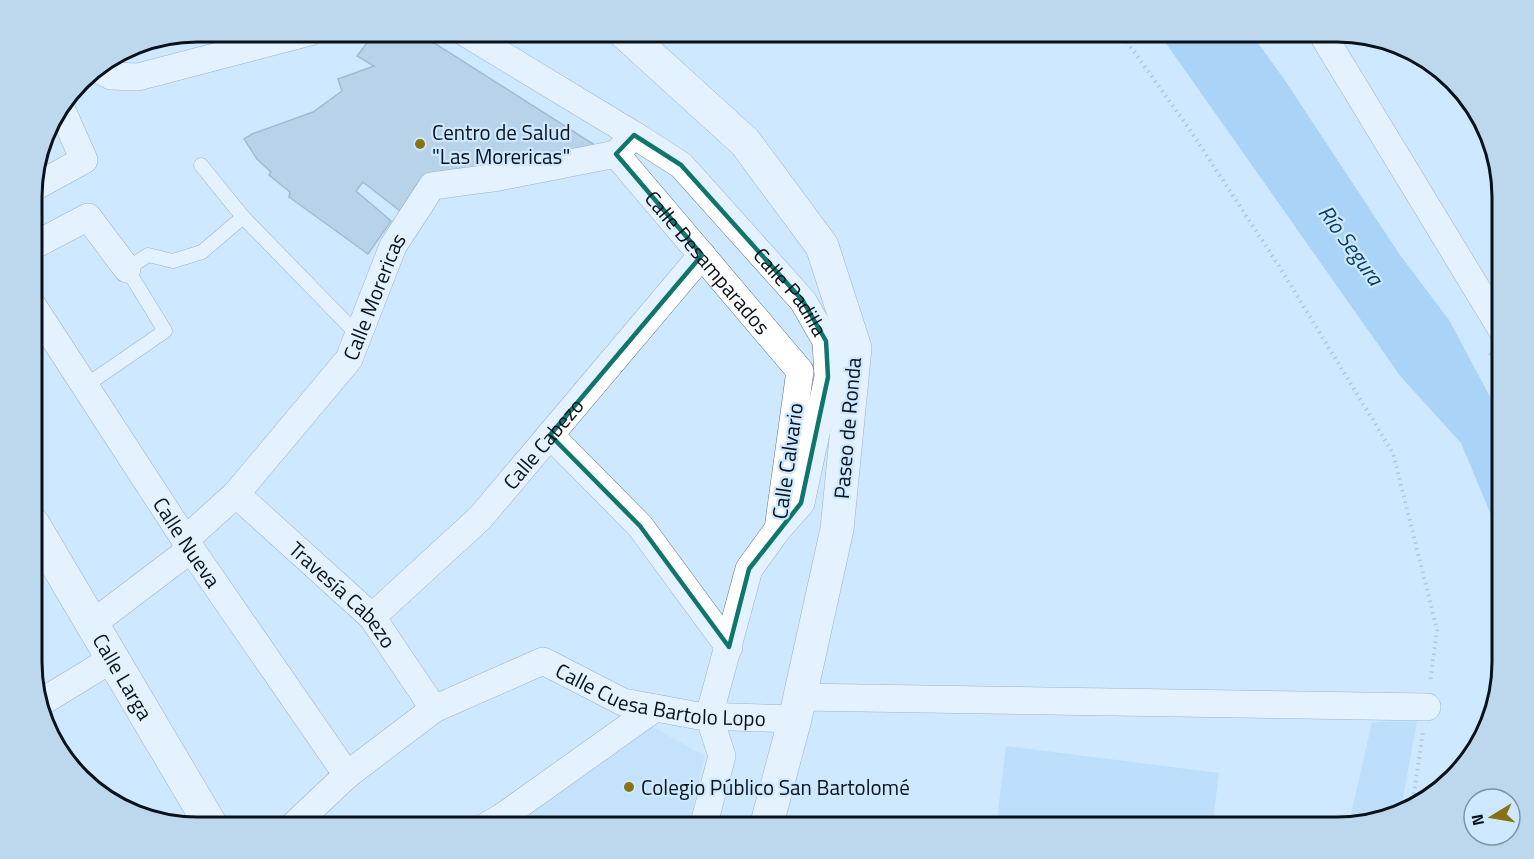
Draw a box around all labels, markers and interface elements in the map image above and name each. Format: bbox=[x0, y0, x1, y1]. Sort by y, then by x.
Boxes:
place label: Centro de Salud "Las Morericas" bbox=[432, 116, 571, 172]
marker: Centro de Salud "Las Morericas" bbox=[413, 137, 427, 151]
street label: Calle Desamparados bbox=[637, 183, 778, 341]
water label: Río Segura bbox=[1310, 198, 1393, 294]
street label: Calle Morericas bbox=[334, 226, 414, 365]
street label: Calle Padilla bbox=[746, 240, 836, 343]
street label: Paseo de Ronda bbox=[825, 355, 869, 500]
street label: Calle Cabezo bbox=[495, 391, 591, 496]
street label: Calle Calvario bbox=[763, 401, 811, 521]
street label: Calle Nueva bbox=[145, 490, 229, 594]
street label: Travesía Cabezo bbox=[282, 533, 404, 654]
street label: Calle Larga bbox=[85, 627, 161, 726]
street label: Calle Cuesa Bartolo Lopo bbox=[550, 654, 766, 734]
place label: Colegio Público San Bartolomé bbox=[641, 771, 910, 803]
marker: Colegio Público San Bartolomé bbox=[622, 780, 636, 794]
north arrow bbox=[1462, 787, 1522, 847]
text: N bbox=[1464, 812, 1490, 828]

